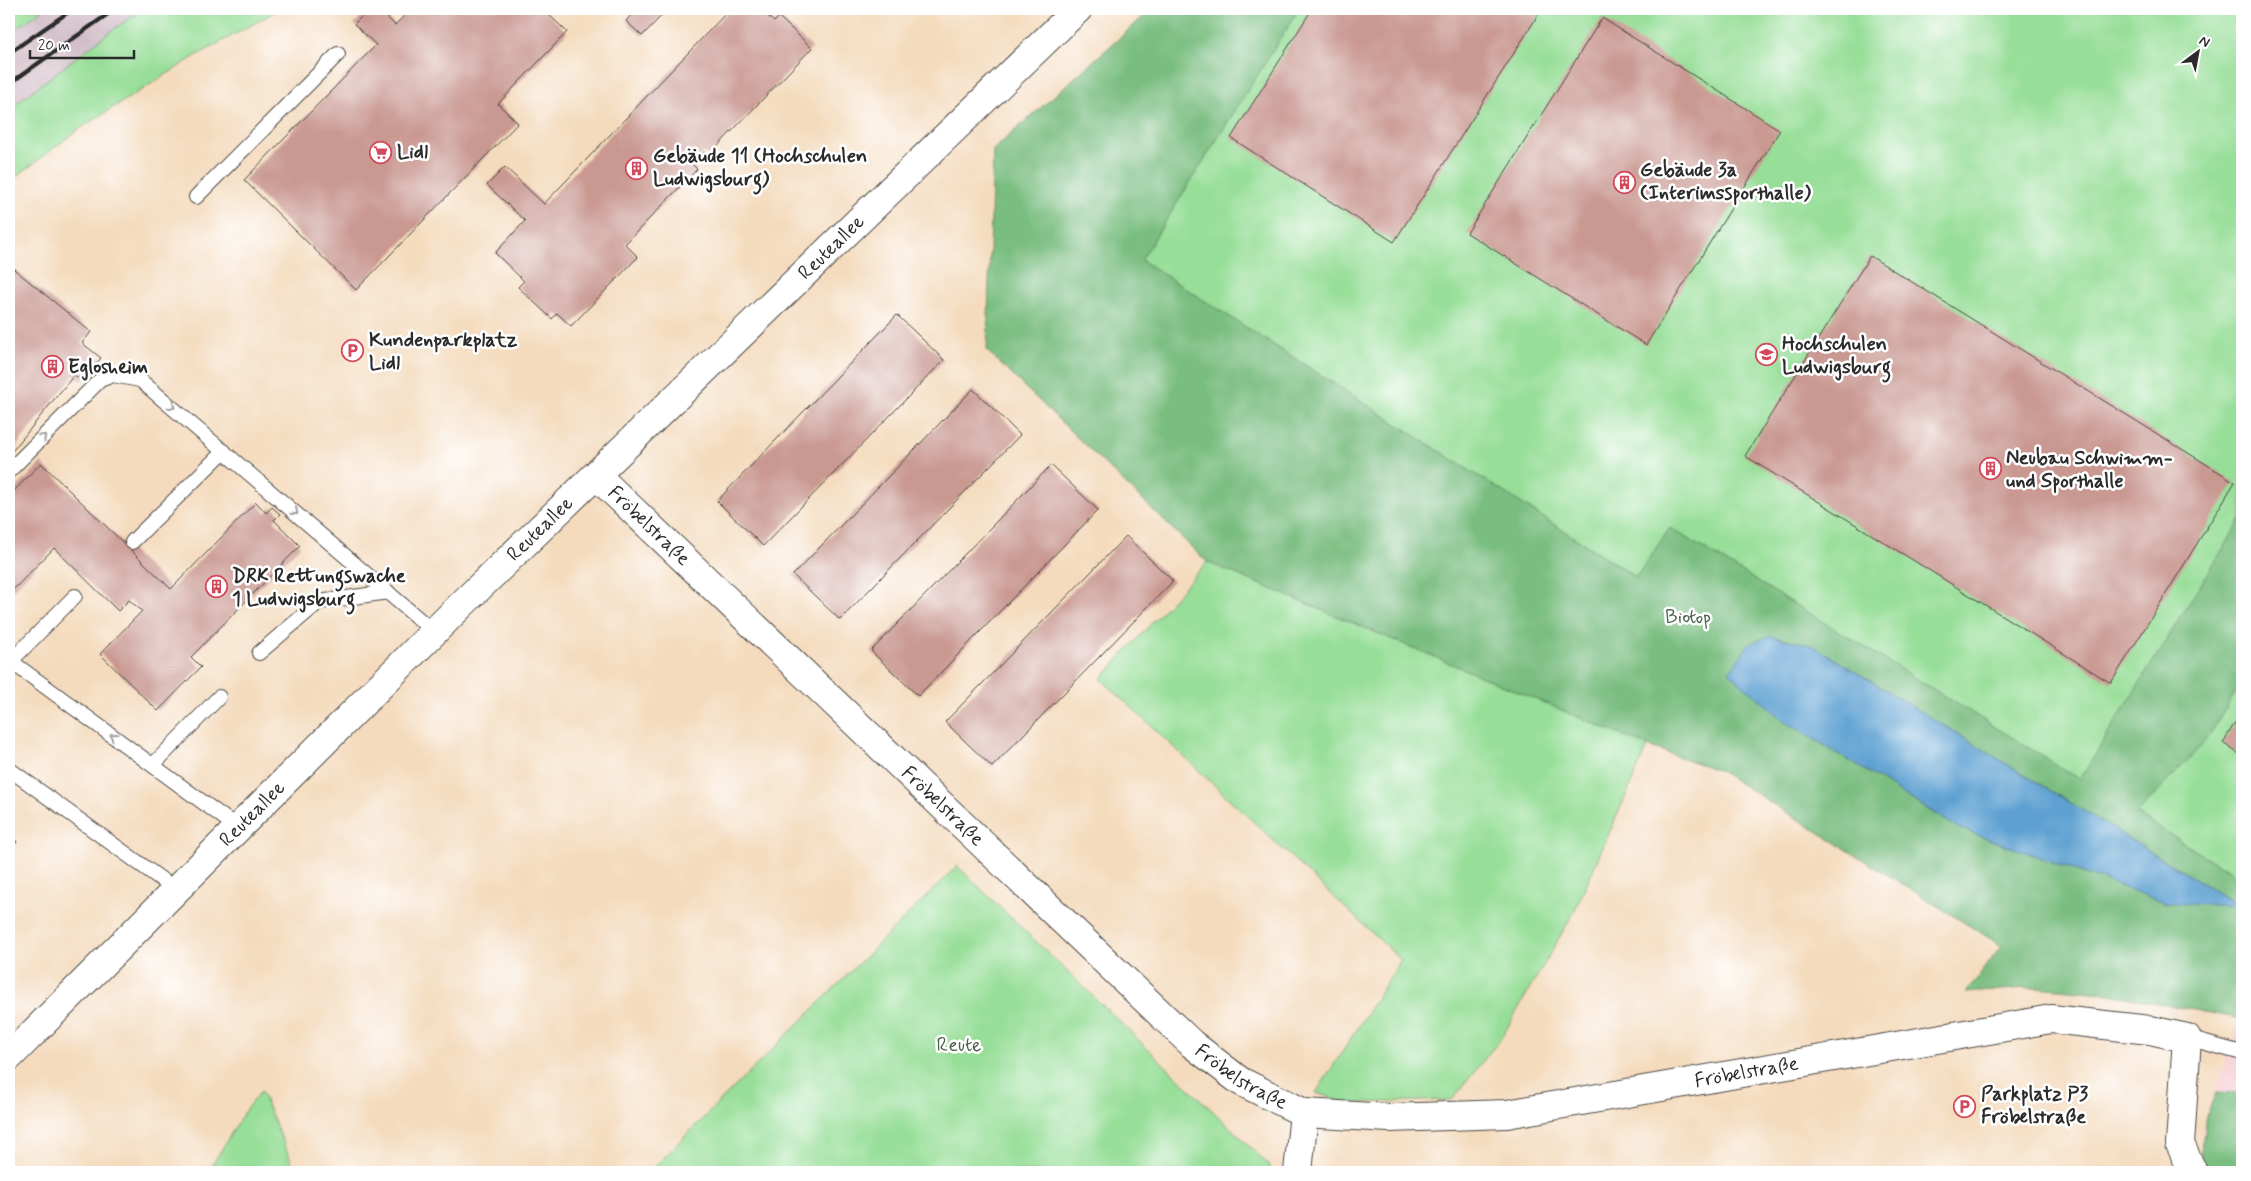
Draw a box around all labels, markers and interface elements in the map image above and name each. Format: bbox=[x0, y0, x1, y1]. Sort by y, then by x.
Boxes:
scale bar bbox=[30, 28, 134, 60]
north arrow bbox=[2174, 28, 2224, 78]
text: N bbox=[2196, 32, 2213, 52]
text: 20 m bbox=[38, 36, 70, 56]
place label: Lidl bbox=[397, 139, 428, 166]
supermarket icon: Lidl bbox=[369, 140, 393, 164]
place label: Gebäude 11 (Hochschulen Ludwigsburg) bbox=[653, 143, 867, 195]
building icon: Gebäude 11 (Hochschulen Ludwigsburg) bbox=[625, 156, 649, 180]
place label: Gebäude 3a (Interimssporthalle) bbox=[1640, 157, 1812, 207]
building icon: Gebäude 3a (Interimssporthalle) bbox=[1612, 170, 1636, 194]
street label: Reuteallee bbox=[792, 209, 871, 286]
place label: Kundenparkplatz Lidl bbox=[369, 327, 517, 377]
place label: Hochschulen Ludwigsburg bbox=[1782, 331, 1891, 383]
parking icon: Kundenparkplatz Lidl bbox=[341, 339, 365, 363]
school or university icon: Hochschulen Ludwigsburg bbox=[1754, 343, 1778, 367]
place label: Eglosheim bbox=[68, 354, 148, 381]
building icon: Eglosheim bbox=[40, 355, 64, 379]
one-way arrow bbox=[166, 400, 175, 409]
one-way arrow bbox=[38, 434, 47, 443]
place label: Neubau Schwimm- und Sporthalle bbox=[2006, 445, 2173, 495]
building icon: Neubau Schwimm- und Sporthalle bbox=[1978, 457, 2002, 481]
street label: Fröbelstraße bbox=[602, 480, 697, 572]
street label: Reuteallee bbox=[501, 490, 579, 567]
one-way arrow bbox=[289, 506, 298, 515]
place label: DRK Rettungswache 1 Ludwigsburg bbox=[232, 563, 406, 615]
building icon: DRK Rettungswache 1 Ludwigsburg bbox=[204, 575, 228, 599]
park label: Biotop bbox=[1665, 604, 1711, 631]
one-way arrow bbox=[110, 734, 119, 742]
street label: Fröbelstraße bbox=[895, 760, 990, 852]
street label: Reuteallee bbox=[213, 775, 291, 853]
park label: Reute bbox=[937, 1032, 981, 1059]
street label: Fröbelstraße bbox=[1189, 1037, 1292, 1116]
street label: Fröbelstraße bbox=[1692, 1050, 1801, 1095]
place label: Parkplatz P3 Fröbelstraße bbox=[1981, 1081, 2089, 1131]
parking icon: Parkplatz P3 Fröbelstraße bbox=[1953, 1094, 1977, 1118]

